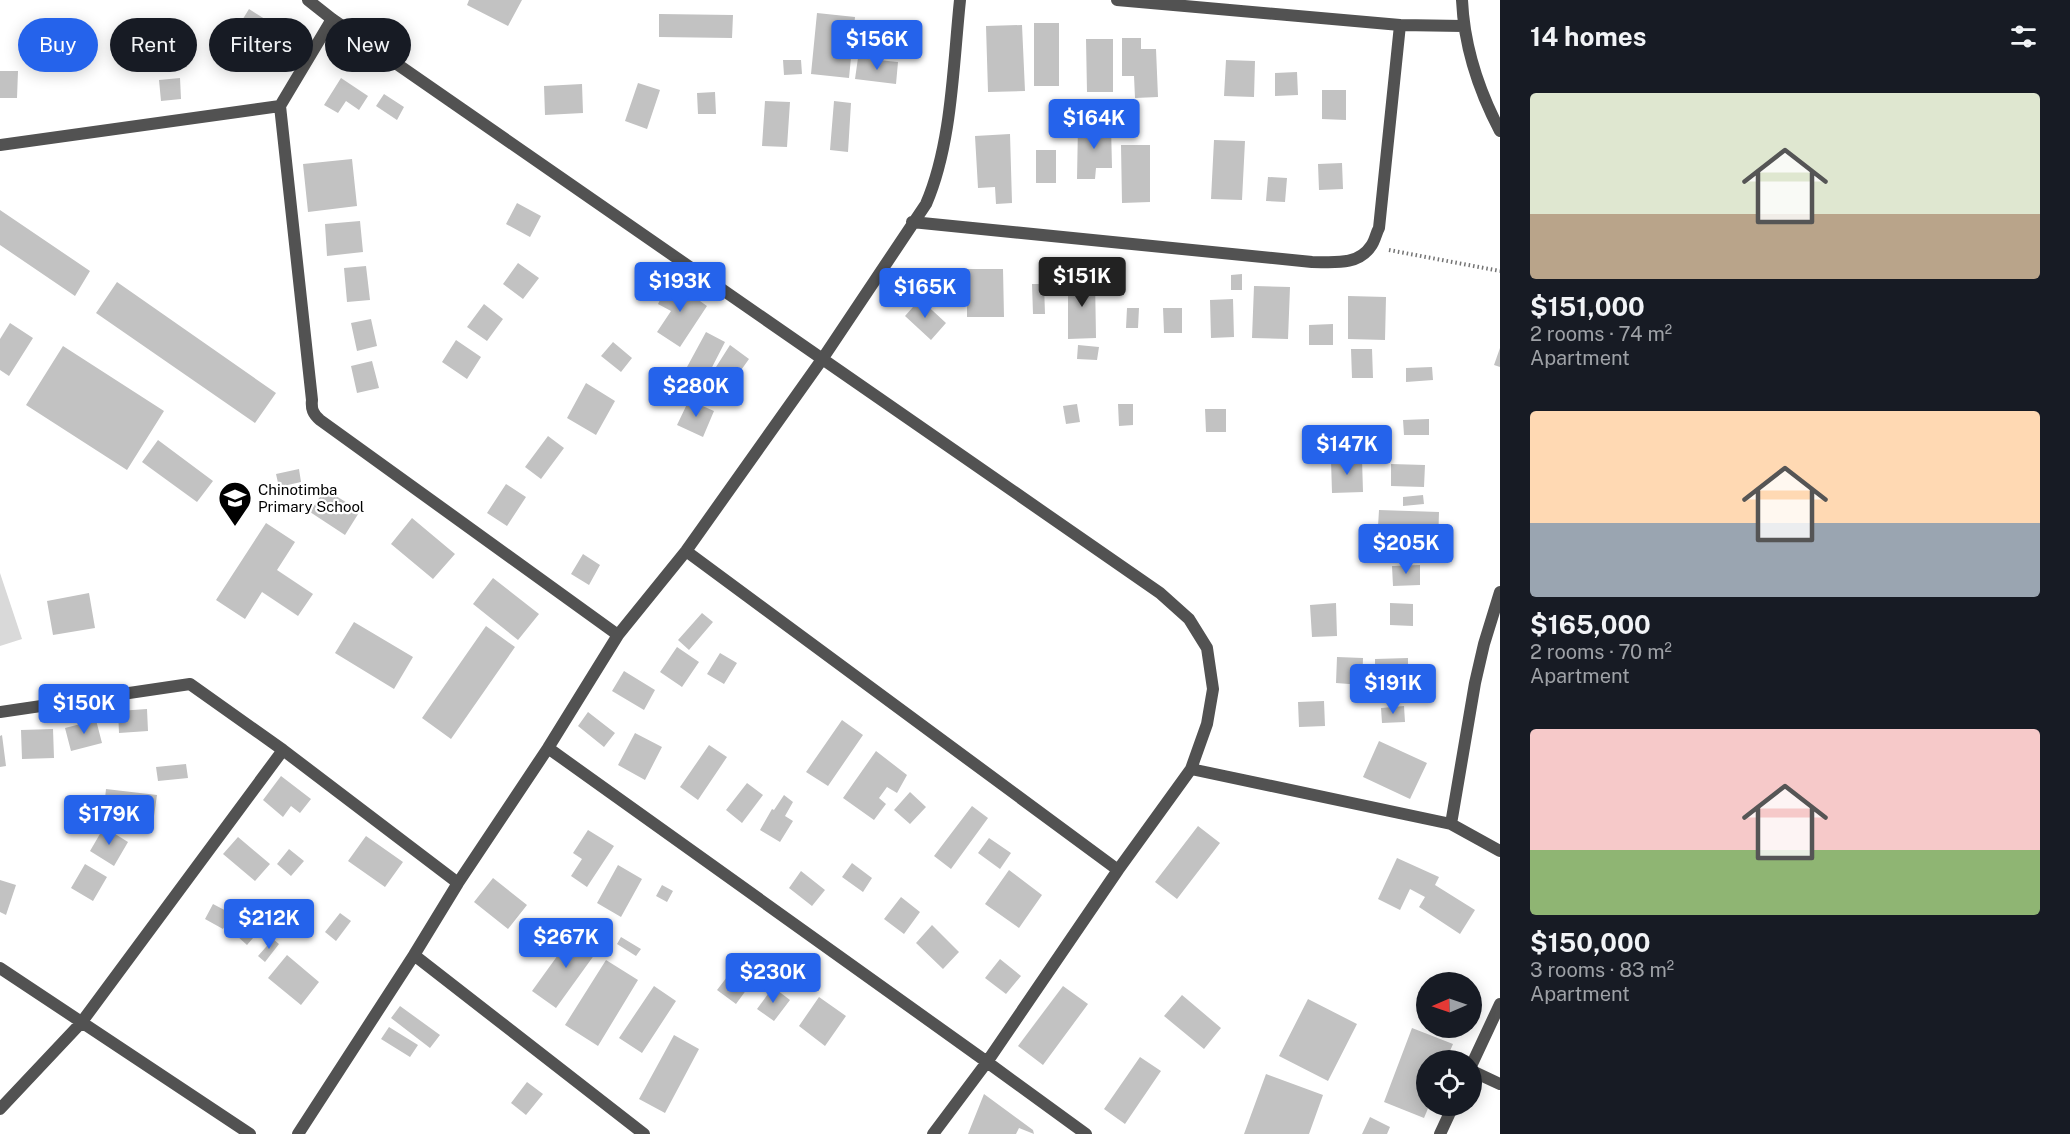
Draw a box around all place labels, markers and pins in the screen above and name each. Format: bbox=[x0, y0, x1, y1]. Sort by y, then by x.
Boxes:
pin: $156K bbox=[835, 20, 919, 71]
pin: $164K bbox=[1052, 99, 1136, 150]
pin: $151K bbox=[1040, 257, 1124, 308]
pin: $193K bbox=[638, 262, 722, 313]
pin: $165K bbox=[883, 268, 967, 319]
pin: $280K bbox=[654, 367, 738, 418]
pin: $147K bbox=[1305, 425, 1389, 476]
school or university icon: Chinotimba Primary School bbox=[217, 480, 253, 527]
place label: Chinotimba Primary School bbox=[258, 481, 364, 515]
pin: $205K bbox=[1364, 524, 1448, 575]
pin: $191K bbox=[1351, 664, 1435, 715]
pin: $150K bbox=[42, 684, 126, 735]
pin: $179K bbox=[67, 795, 151, 846]
pin: $212K bbox=[227, 899, 311, 950]
pin: $267K bbox=[524, 918, 608, 969]
pin: $230K bbox=[731, 953, 815, 1004]

